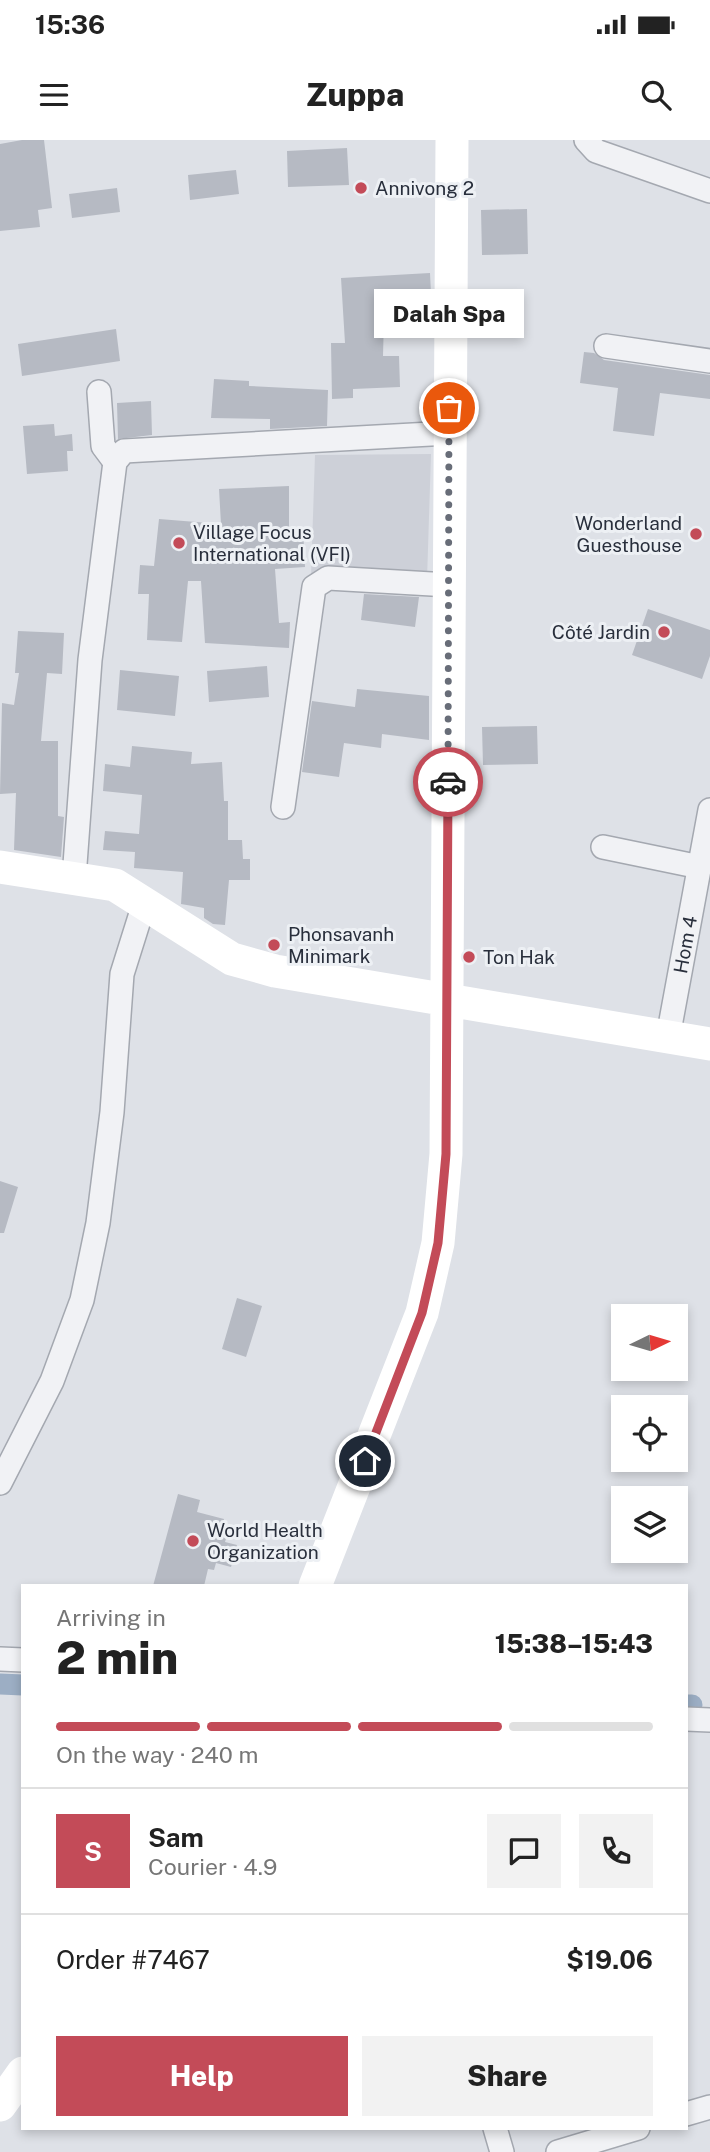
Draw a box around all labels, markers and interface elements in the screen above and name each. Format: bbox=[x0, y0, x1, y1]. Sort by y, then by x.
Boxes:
text: 15:36 bbox=[35, 9, 105, 40]
icon: menu bbox=[35, 76, 73, 114]
text: Zuppa bbox=[306, 76, 404, 113]
icon: search bbox=[637, 76, 675, 114]
place label: Annivong 2 bbox=[375, 177, 474, 199]
marker: Annivong 2 bbox=[353, 180, 369, 196]
callout: Dalah Spa bbox=[374, 289, 524, 338]
text: Dalah Spa bbox=[392, 300, 506, 327]
pin bbox=[419, 378, 479, 438]
icon: bag bbox=[430, 389, 468, 427]
place label: Wonderland Guesthouse bbox=[575, 512, 682, 556]
place label: Village Focus International (VFI) bbox=[193, 521, 351, 565]
marker: Wonderland Guesthouse bbox=[688, 526, 704, 542]
marker: Village Focus International (VFI) bbox=[171, 535, 187, 551]
place label: Côté Jardin bbox=[552, 621, 650, 643]
marker: Côté Jardin bbox=[656, 624, 672, 640]
courier bbox=[413, 747, 483, 817]
icon: car bbox=[429, 763, 467, 801]
street label: Hom 4 bbox=[669, 914, 701, 975]
place label: Phonsavanh Minimark bbox=[288, 923, 394, 967]
marker: Phonsavanh Minimark bbox=[266, 937, 282, 953]
place label: Ton Hak bbox=[483, 946, 555, 968]
marker: Ton Hak bbox=[461, 949, 477, 965]
north arrow bbox=[611, 1304, 688, 1381]
map controls bbox=[611, 1304, 688, 1563]
button: locate bbox=[611, 1395, 688, 1472]
pin bbox=[335, 1431, 395, 1491]
icon: home bbox=[346, 1442, 384, 1480]
button: layers bbox=[611, 1486, 688, 1563]
place label: World Health Organization bbox=[207, 1519, 323, 1563]
marker: World Health Organization bbox=[185, 1533, 201, 1549]
text: Arriving in bbox=[56, 1604, 166, 1631]
text: 15:38–15:43 bbox=[495, 1628, 653, 1659]
text: 2 min bbox=[56, 1630, 178, 1684]
text: On the way · 240 m bbox=[56, 1741, 258, 1768]
button: chat bbox=[487, 1814, 561, 1888]
button: phone bbox=[579, 1814, 653, 1888]
text: Sam bbox=[148, 1822, 204, 1853]
text: S bbox=[84, 1836, 102, 1867]
text: Courier · 4.9 bbox=[148, 1853, 277, 1880]
text: Order #7467 bbox=[56, 1944, 210, 1975]
text: $19.06 bbox=[566, 1944, 653, 1975]
button: Help bbox=[56, 2036, 348, 2116]
button: Share bbox=[362, 2036, 653, 2116]

